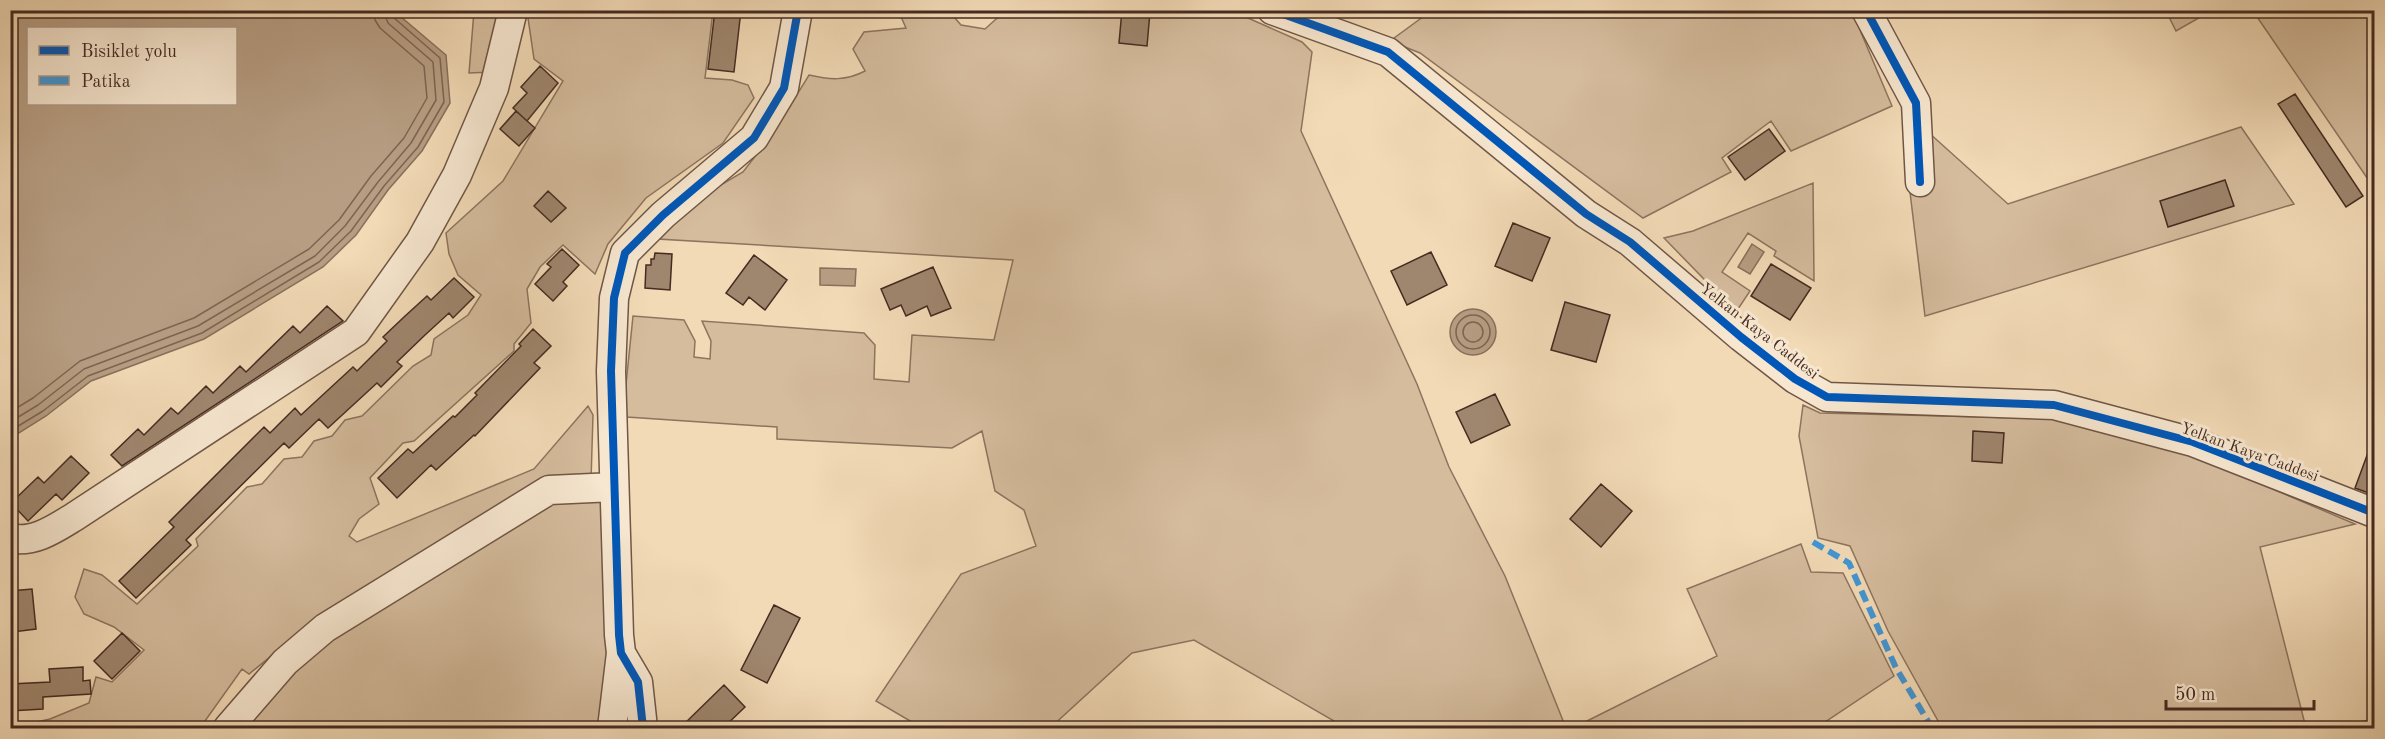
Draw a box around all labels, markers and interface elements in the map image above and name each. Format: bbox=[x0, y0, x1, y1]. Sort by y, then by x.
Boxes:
legend bbox=[27, 27, 237, 105]
text: Bisiklet yolu bbox=[81, 43, 177, 61]
text: Patika bbox=[81, 73, 131, 91]
street label: Yelkan Kaya Caddesi bbox=[1696, 280, 1821, 383]
street label: Yelkan Kaya Caddesi bbox=[2178, 420, 2320, 485]
scale bar bbox=[2166, 673, 2314, 711]
text: 50 m bbox=[2175, 686, 2215, 704]

